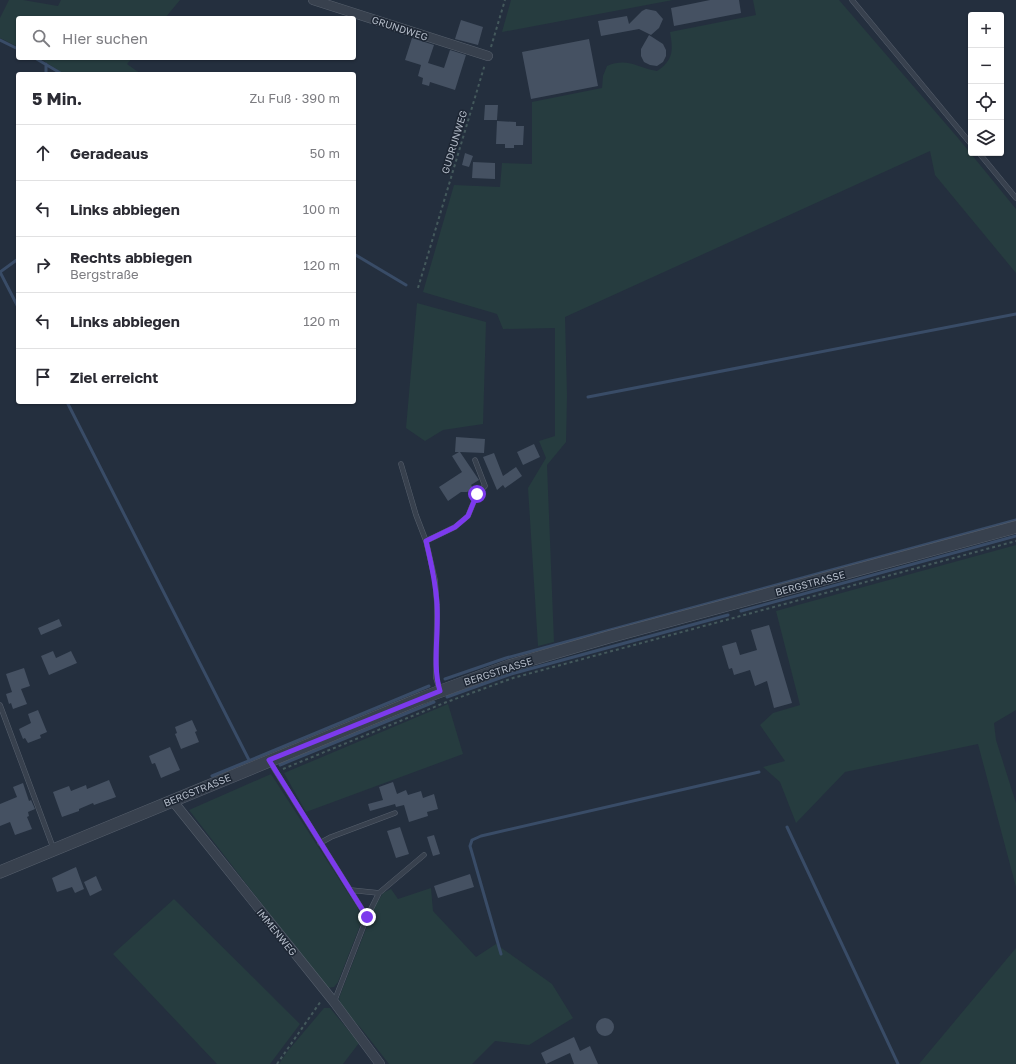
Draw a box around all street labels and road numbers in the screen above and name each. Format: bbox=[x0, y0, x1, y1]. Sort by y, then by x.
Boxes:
street label: GRUNDWEG bbox=[370, 13, 430, 43]
street label: GUDRUNWEG bbox=[439, 109, 469, 175]
street label: BERGSTRASSE bbox=[774, 568, 846, 598]
street label: BERGSTRASSE bbox=[462, 654, 534, 688]
street label: BERGSTRASSE bbox=[162, 771, 232, 809]
street label: IMMENWEG bbox=[254, 906, 300, 958]

